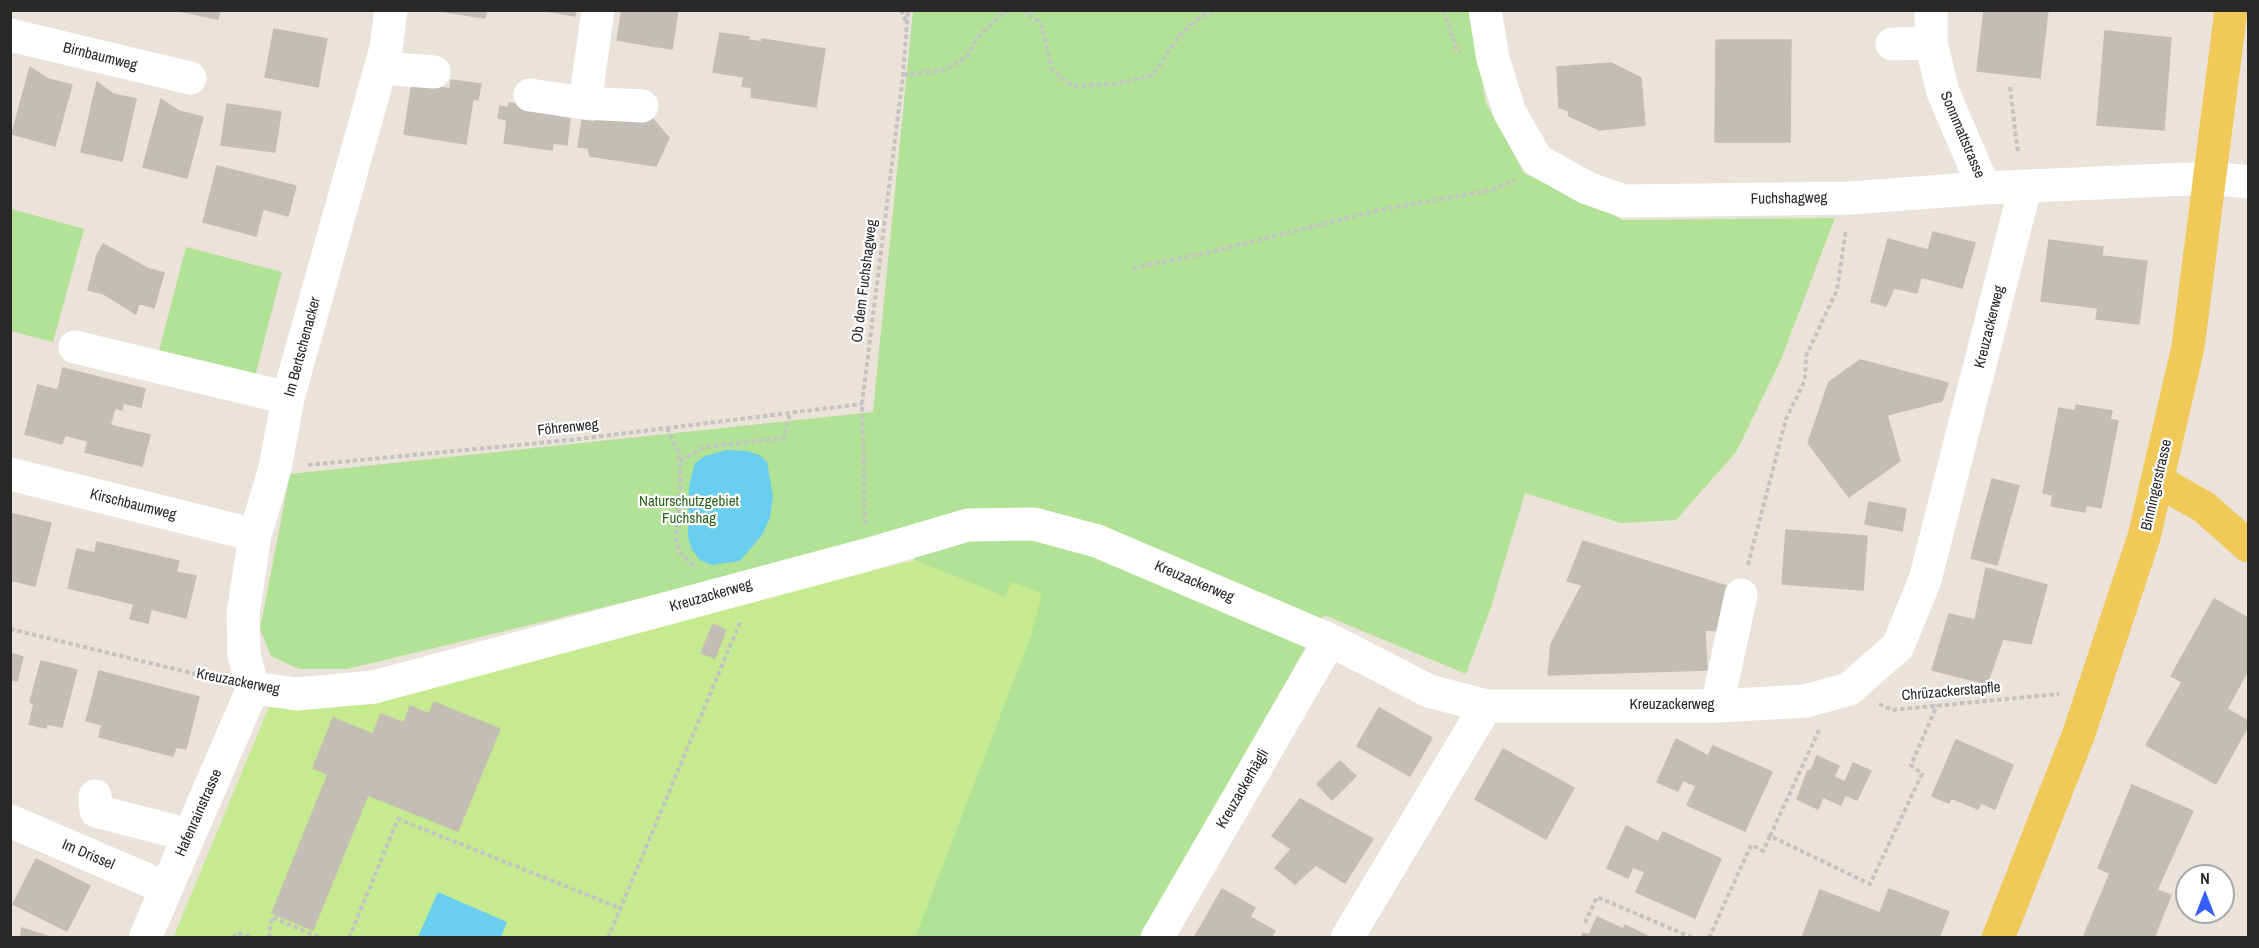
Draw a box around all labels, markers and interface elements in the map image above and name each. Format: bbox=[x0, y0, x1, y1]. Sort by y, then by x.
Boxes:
street label: Birnbaumweg bbox=[61, 39, 139, 75]
street label: Sonnmattstrasse bbox=[1936, 89, 1988, 181]
street label: Fuchshagweg bbox=[1751, 189, 1827, 209]
street label: Ob dem Fuchshagweg bbox=[849, 218, 881, 344]
street label: Kreuzackerweg bbox=[1971, 284, 2009, 370]
street label: Im Bertschenacker bbox=[281, 295, 325, 399]
street label: Föhrenweg bbox=[537, 416, 599, 440]
street label: Binningerstrasse bbox=[2138, 438, 2176, 532]
street label: Kirschbaumweg bbox=[88, 486, 178, 524]
park label: Naturschutzgebiet Fuchshag bbox=[639, 493, 739, 528]
street label: Kreuzackerweg bbox=[1151, 557, 1237, 607]
street label: Kreuzackerweg bbox=[668, 576, 754, 616]
street label: Kreuzackerweg bbox=[195, 665, 281, 699]
street label: Chrüzackerstapfle bbox=[1901, 679, 2001, 705]
street label: Kreuzackerweg bbox=[1630, 696, 1714, 714]
street label: Kreuzackerhägli bbox=[1213, 746, 1273, 832]
street label: Hafenrainstrasse bbox=[172, 767, 226, 859]
street label: Im Drissel bbox=[59, 836, 117, 874]
north arrow bbox=[2175, 864, 2235, 924]
text: N bbox=[2200, 867, 2210, 889]

